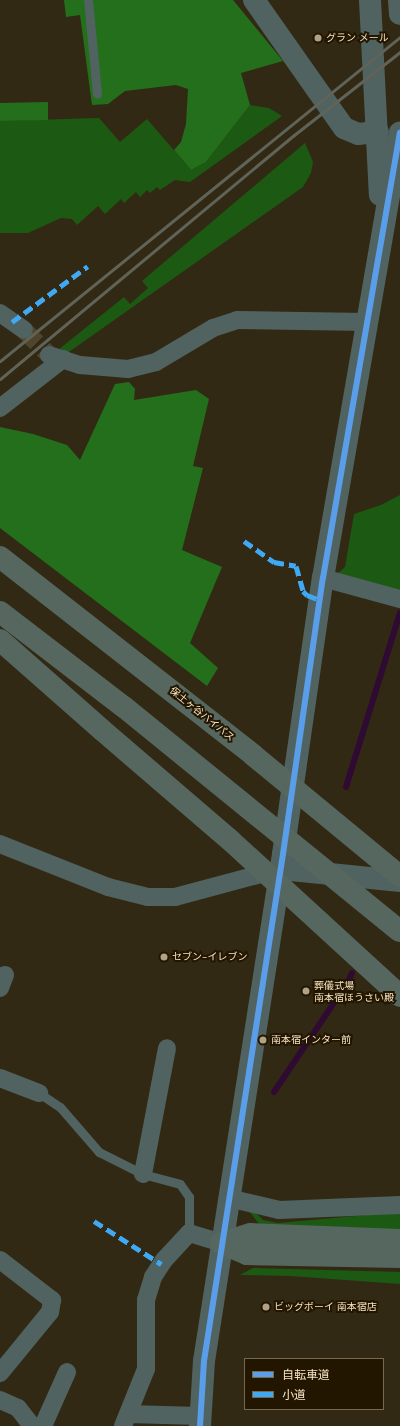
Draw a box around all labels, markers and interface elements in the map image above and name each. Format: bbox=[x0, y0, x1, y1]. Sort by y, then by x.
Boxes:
place label: グラン メール bbox=[326, 32, 389, 44]
marker: グラン メール bbox=[313, 33, 323, 43]
street label: 保土ヶ谷バイパス bbox=[167, 684, 237, 744]
place label: セブン-イレブン bbox=[172, 951, 247, 963]
marker: セブン-イレブン bbox=[159, 952, 169, 962]
place label: 葬儀式場 南本宿ほうさい殿 bbox=[314, 979, 394, 1002]
marker: 葬儀式場 南本宿ほうさい殿 bbox=[301, 986, 311, 996]
place label: 南本宿インター前 bbox=[271, 1034, 351, 1046]
marker: 南本宿インター前 bbox=[258, 1035, 268, 1045]
place label: ビッグボーイ 南本宿店 bbox=[274, 1301, 377, 1313]
marker: ビッグボーイ 南本宿店 bbox=[261, 1302, 271, 1312]
legend bbox=[244, 1358, 384, 1410]
text: 自転車道 bbox=[282, 1367, 330, 1383]
text: 小道 bbox=[282, 1387, 306, 1403]

